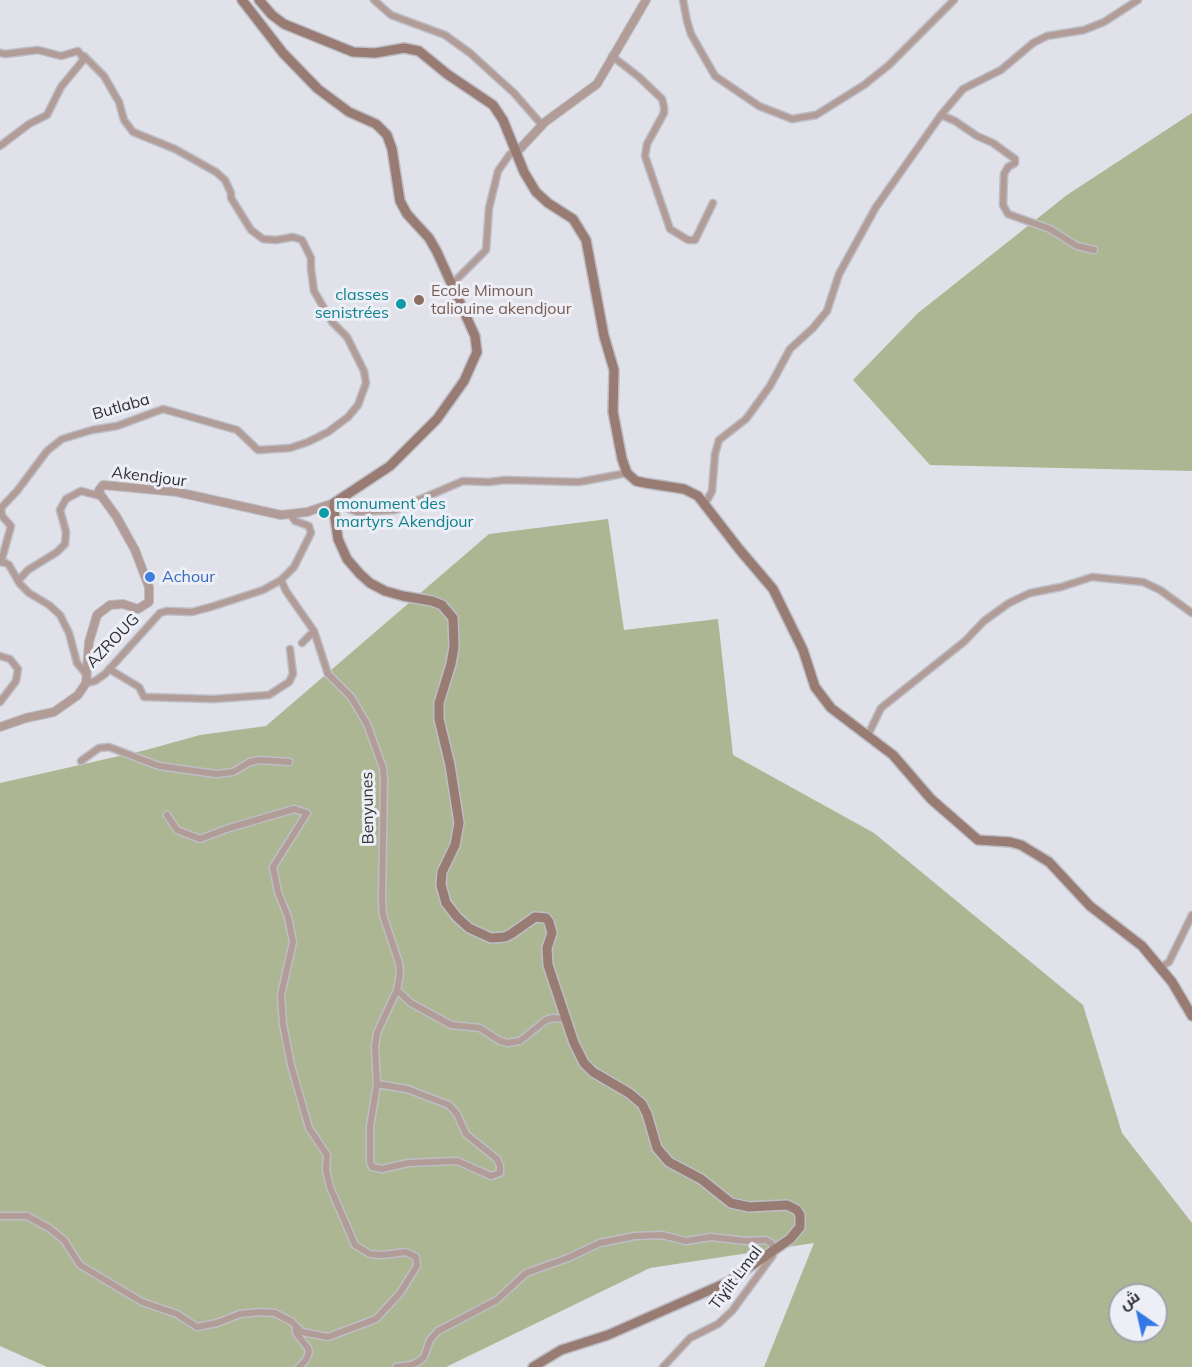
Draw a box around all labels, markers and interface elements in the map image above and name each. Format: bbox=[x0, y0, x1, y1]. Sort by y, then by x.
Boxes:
place label: Ecole Mimoun taliouine akendjour bbox=[431, 281, 572, 319]
place label: classes senistrées bbox=[315, 285, 389, 323]
marker: Ecole Mimoun taliouine akendjour bbox=[412, 293, 426, 307]
marker: classes senistrées bbox=[394, 297, 408, 311]
street label: Butlaba bbox=[90, 390, 152, 424]
street label: Akendjour bbox=[110, 463, 188, 491]
place label: monument des martyrs Akendjour bbox=[336, 494, 473, 532]
marker: monument des martyrs Akendjour bbox=[317, 506, 331, 520]
place label: Achour bbox=[162, 567, 215, 587]
marker: Achour bbox=[143, 570, 157, 584]
street label: AZROUG bbox=[83, 610, 143, 672]
street label: Benyunes bbox=[358, 772, 378, 844]
street label: Tiɣilt Lmal bbox=[706, 1242, 766, 1314]
north arrow bbox=[1108, 1283, 1168, 1343]
text: ش bbox=[1115, 1286, 1143, 1314]

